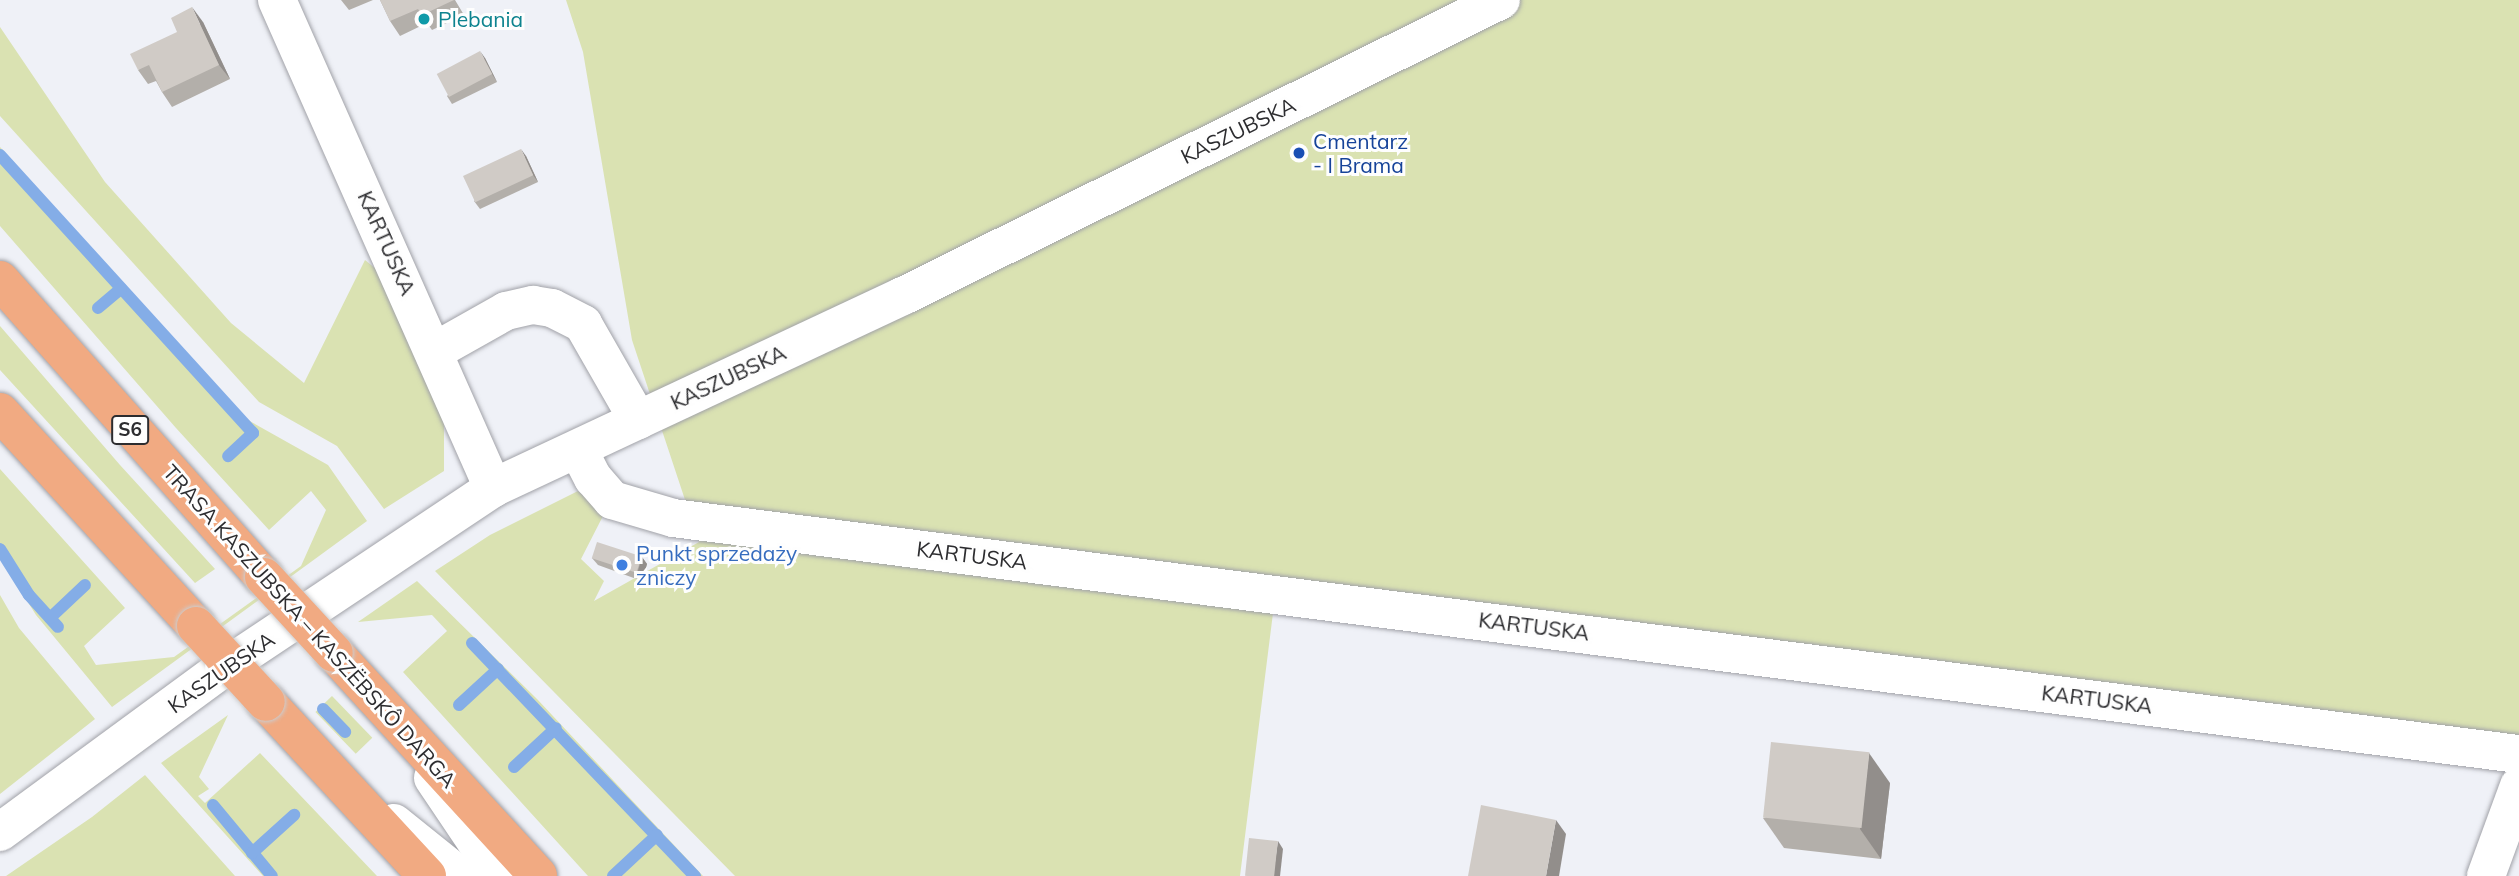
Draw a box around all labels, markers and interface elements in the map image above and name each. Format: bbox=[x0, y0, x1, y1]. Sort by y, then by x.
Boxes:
place label: Plebania bbox=[438, 6, 523, 32]
marker: Plebania bbox=[416, 11, 432, 27]
street label: KASZUBSKA bbox=[1177, 91, 1299, 169]
place label: Cmentarz - I Brama bbox=[1313, 128, 1408, 178]
marker: Cmentarz - I Brama bbox=[1291, 145, 1307, 161]
street label: KARTUSKA bbox=[353, 187, 421, 299]
street label: KASZUBSKA bbox=[666, 339, 790, 415]
road number: S6 bbox=[111, 414, 149, 446]
street label: TRASA KASZUBSKA – KASZËBSKÔ DARGA bbox=[158, 459, 462, 793]
street label: KARTUSKA bbox=[915, 536, 1029, 574]
place label: Punkt sprzedaży zniczy bbox=[636, 540, 797, 590]
marker: Punkt sprzedaży zniczy bbox=[614, 557, 630, 573]
street label: KARTUSKA bbox=[1477, 607, 1591, 645]
street label: KASZUBSKA bbox=[163, 626, 279, 718]
street label: KARTUSKA bbox=[2040, 680, 2154, 718]

